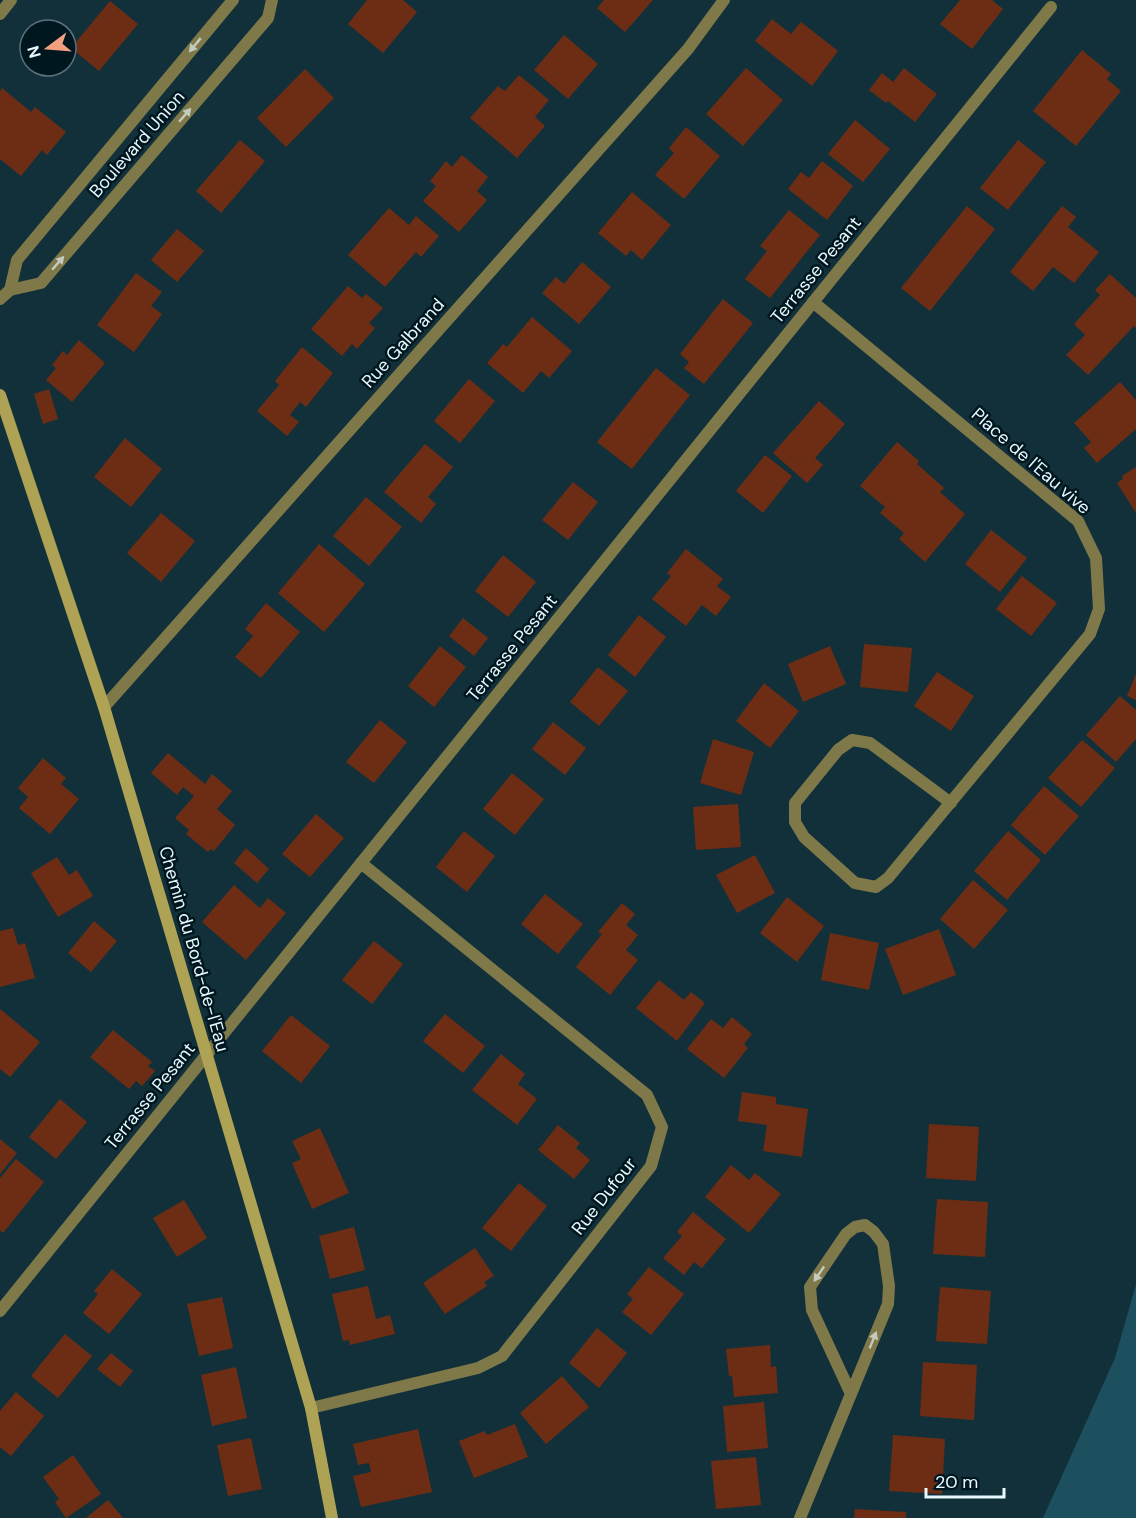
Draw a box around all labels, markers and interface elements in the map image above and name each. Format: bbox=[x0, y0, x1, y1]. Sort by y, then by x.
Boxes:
north arrow bbox=[18, 18, 78, 78]
one-way arrow bbox=[189, 37, 202, 53]
text: N bbox=[22, 43, 46, 61]
street label: Boulevard Union bbox=[84, 85, 190, 203]
one-way arrow bbox=[178, 108, 191, 123]
street label: Terrasse Pesant bbox=[765, 211, 867, 329]
one-way arrow bbox=[51, 256, 64, 271]
street label: Rue Galbrand bbox=[356, 293, 450, 393]
street label: Place de l'Eau vive bbox=[966, 402, 1096, 520]
street label: Terrasse Pesant bbox=[461, 589, 563, 707]
street label: Chemin du Bord-de-l'Eau bbox=[153, 843, 235, 1055]
street label: Terrasse Pesant bbox=[99, 1037, 201, 1155]
street label: Rue Dufour bbox=[566, 1152, 642, 1240]
one-way arrow bbox=[813, 1265, 825, 1281]
one-way arrow bbox=[868, 1330, 878, 1348]
scale bar bbox=[926, 1461, 1004, 1499]
text: 20 m bbox=[935, 1470, 978, 1494]

